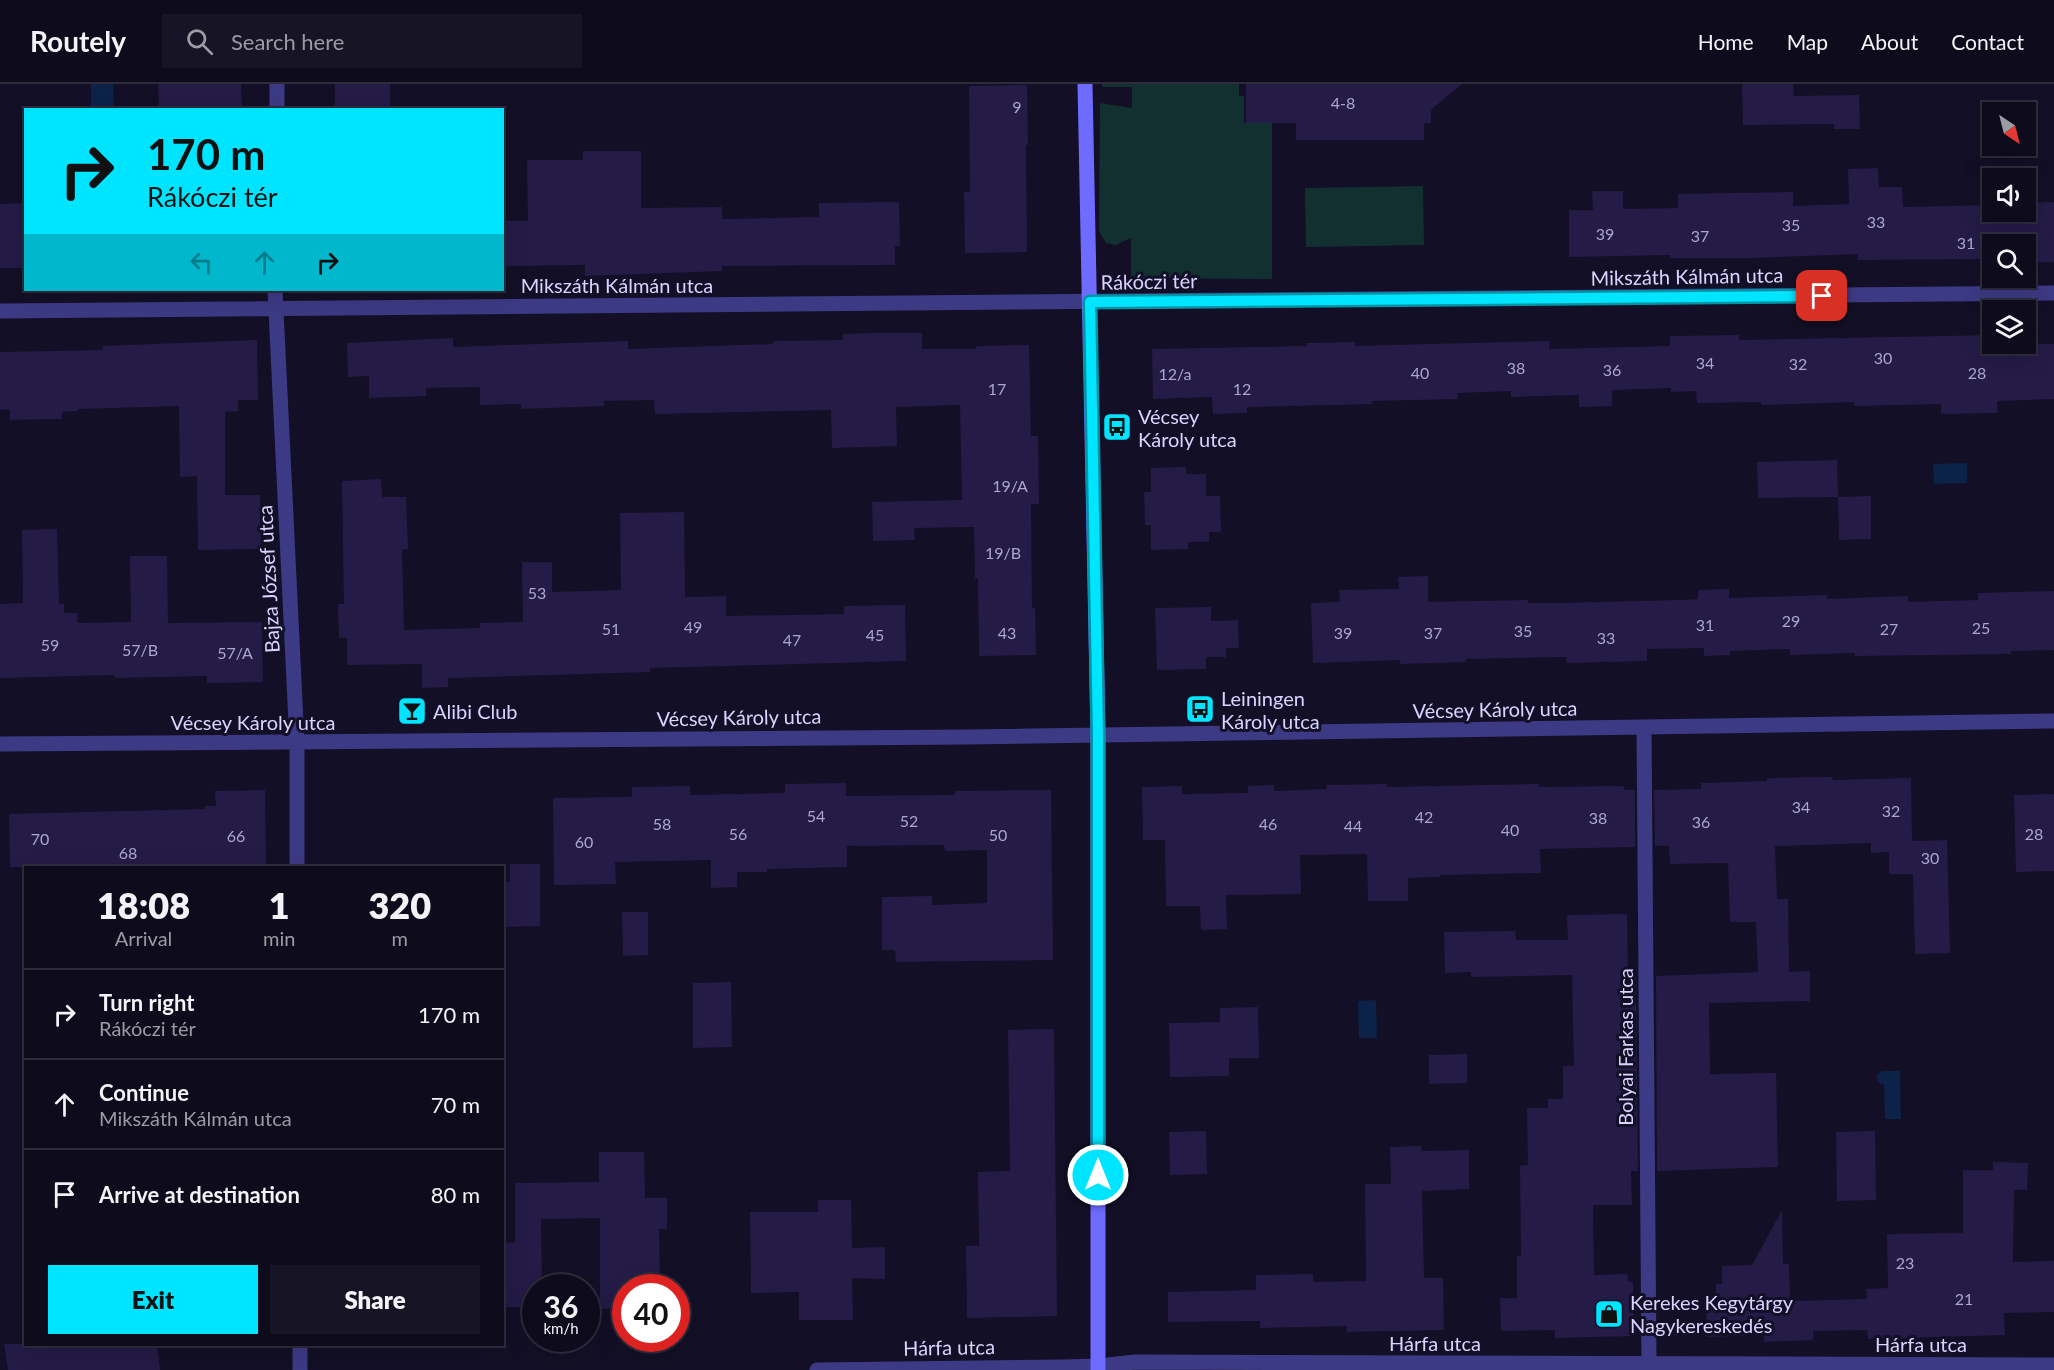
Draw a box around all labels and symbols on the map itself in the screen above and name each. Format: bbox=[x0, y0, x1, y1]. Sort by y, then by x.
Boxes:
house number: 4-8 bbox=[1331, 93, 1355, 112]
house number: 9 bbox=[1012, 97, 1022, 116]
north arrow bbox=[1982, 102, 2036, 156]
house number: 33 bbox=[1867, 212, 1885, 231]
house number: 35 bbox=[1782, 215, 1800, 234]
house number: 39 bbox=[1596, 224, 1614, 243]
house number: 37 bbox=[1691, 226, 1709, 245]
house number: 31 bbox=[1957, 233, 1975, 252]
street label: Mikszáth Kálmán utca bbox=[1590, 262, 1784, 290]
street label: Rákóczi tér bbox=[1100, 268, 1198, 294]
pin bbox=[1796, 270, 1847, 321]
street label: Mikszáth Kálmán utca bbox=[521, 273, 713, 297]
house number: 30 bbox=[1874, 348, 1892, 367]
house number: 34 bbox=[1696, 353, 1714, 372]
house number: 32 bbox=[1789, 354, 1807, 373]
house number: 38 bbox=[1507, 358, 1525, 377]
house number: 36 bbox=[1603, 360, 1621, 379]
house number: 40 bbox=[1411, 363, 1429, 382]
house number: 28 bbox=[1968, 363, 1986, 382]
house number: 12/a bbox=[1158, 364, 1192, 383]
house number: 17 bbox=[988, 379, 1006, 398]
house number: 12 bbox=[1233, 379, 1251, 398]
place label: Vécsey Károly utca bbox=[1138, 404, 1237, 451]
bus stop icon: Vécsey Károly utca bbox=[1101, 411, 1133, 443]
house number: 19/A bbox=[992, 476, 1028, 495]
street label: Bajza József utca bbox=[252, 504, 284, 654]
house number: 19/B bbox=[985, 543, 1021, 562]
house number: 53 bbox=[528, 583, 546, 602]
house number: 29 bbox=[1782, 611, 1800, 630]
house number: 31 bbox=[1696, 615, 1714, 634]
house number: 49 bbox=[684, 617, 702, 636]
house number: 25 bbox=[1972, 618, 1990, 637]
house number: 51 bbox=[602, 619, 620, 638]
house number: 27 bbox=[1880, 619, 1898, 638]
house number: 35 bbox=[1514, 621, 1532, 640]
house number: 43 bbox=[998, 623, 1016, 642]
house number: 39 bbox=[1334, 623, 1352, 642]
house number: 37 bbox=[1424, 623, 1442, 642]
house number: 45 bbox=[866, 625, 884, 644]
house number: 33 bbox=[1597, 628, 1615, 647]
house number: 47 bbox=[783, 630, 801, 649]
house number: 59 bbox=[41, 635, 59, 654]
house number: 57/B bbox=[122, 640, 158, 659]
house number: 57/A bbox=[217, 643, 253, 662]
place label: Leiningen Károly utca bbox=[1221, 686, 1320, 733]
bus stop icon: Leiningen Károly utca bbox=[1184, 693, 1216, 725]
bar icon: Alibi Club bbox=[396, 695, 428, 727]
street label: Vécsey Károly utca bbox=[1412, 696, 1578, 722]
place label: Alibi Club bbox=[433, 699, 518, 723]
street label: Vécsey Károly utca bbox=[656, 704, 822, 730]
street label: Vécsey Károly utca bbox=[171, 710, 335, 734]
house number: 34 bbox=[1792, 797, 1810, 816]
house number: 32 bbox=[1882, 801, 1900, 820]
house number: 54 bbox=[807, 806, 825, 825]
house number: 42 bbox=[1415, 807, 1433, 826]
house number: 38 bbox=[1589, 808, 1607, 827]
house number: 52 bbox=[900, 811, 918, 830]
house number: 36 bbox=[1692, 812, 1710, 831]
house number: 58 bbox=[653, 814, 671, 833]
house number: 46 bbox=[1259, 814, 1277, 833]
house number: 44 bbox=[1344, 816, 1362, 835]
house number: 40 bbox=[1501, 820, 1519, 839]
house number: 56 bbox=[729, 824, 747, 843]
house number: 28 bbox=[2025, 824, 2043, 843]
house number: 50 bbox=[989, 825, 1007, 844]
house number: 66 bbox=[227, 826, 245, 845]
house number: 70 bbox=[31, 829, 49, 848]
house number: 60 bbox=[575, 832, 593, 851]
house number: 68 bbox=[119, 843, 137, 862]
house number: 30 bbox=[1921, 848, 1939, 867]
street label: Bolyai Farkas utca bbox=[1613, 968, 1637, 1126]
position arrow bbox=[1066, 1143, 1130, 1207]
house number: 23 bbox=[1896, 1253, 1914, 1272]
speed limit sign: 40 bbox=[612, 1274, 690, 1352]
house number: 21 bbox=[1955, 1289, 1973, 1308]
place label: Kerekes Kegytárgy Nagykereskedés bbox=[1630, 1290, 1794, 1337]
shop icon: Kerekes Kegytárgy Nagykereskedés bbox=[1593, 1298, 1625, 1330]
street label: Hárfa utca bbox=[1389, 1331, 1481, 1355]
street label: Hárfa utca bbox=[1875, 1332, 1967, 1356]
street label: Hárfa utca bbox=[903, 1334, 995, 1360]

